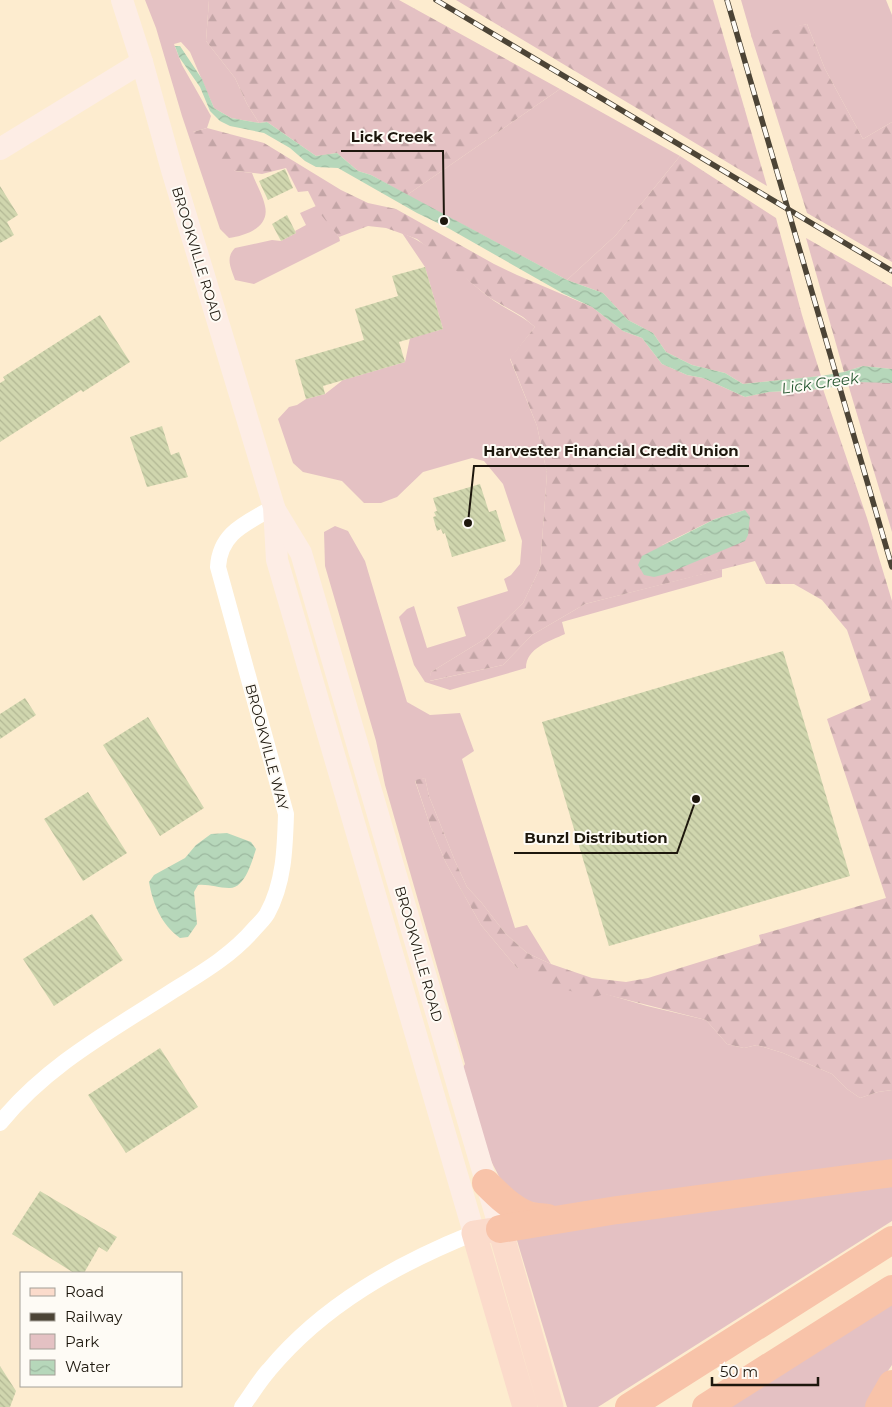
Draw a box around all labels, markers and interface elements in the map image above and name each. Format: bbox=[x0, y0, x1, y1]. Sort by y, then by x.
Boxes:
callout: Lick Creek bbox=[341, 121, 443, 151]
text: Lick Creek bbox=[351, 127, 433, 146]
street label: BROOKVILLE ROAD bbox=[168, 184, 226, 324]
water label: Lick Creek bbox=[780, 368, 861, 398]
callout: Harvester Financial Credit Union bbox=[474, 436, 749, 466]
text: Harvester Financial Credit Union bbox=[483, 441, 739, 460]
street label: BROOKVILLE WAY bbox=[241, 682, 293, 812]
callout: Bunzl Distribution bbox=[514, 823, 677, 853]
text: Bunzl Distribution bbox=[524, 828, 668, 847]
street label: BROOKVILLE ROAD bbox=[391, 884, 447, 1024]
legend bbox=[20, 1272, 182, 1387]
text: Road bbox=[65, 1282, 104, 1301]
text: Railway bbox=[65, 1307, 123, 1326]
text: Park bbox=[65, 1332, 99, 1351]
scale bar bbox=[712, 1354, 818, 1386]
text: Water bbox=[65, 1357, 111, 1376]
text: 50 m bbox=[720, 1362, 758, 1381]

